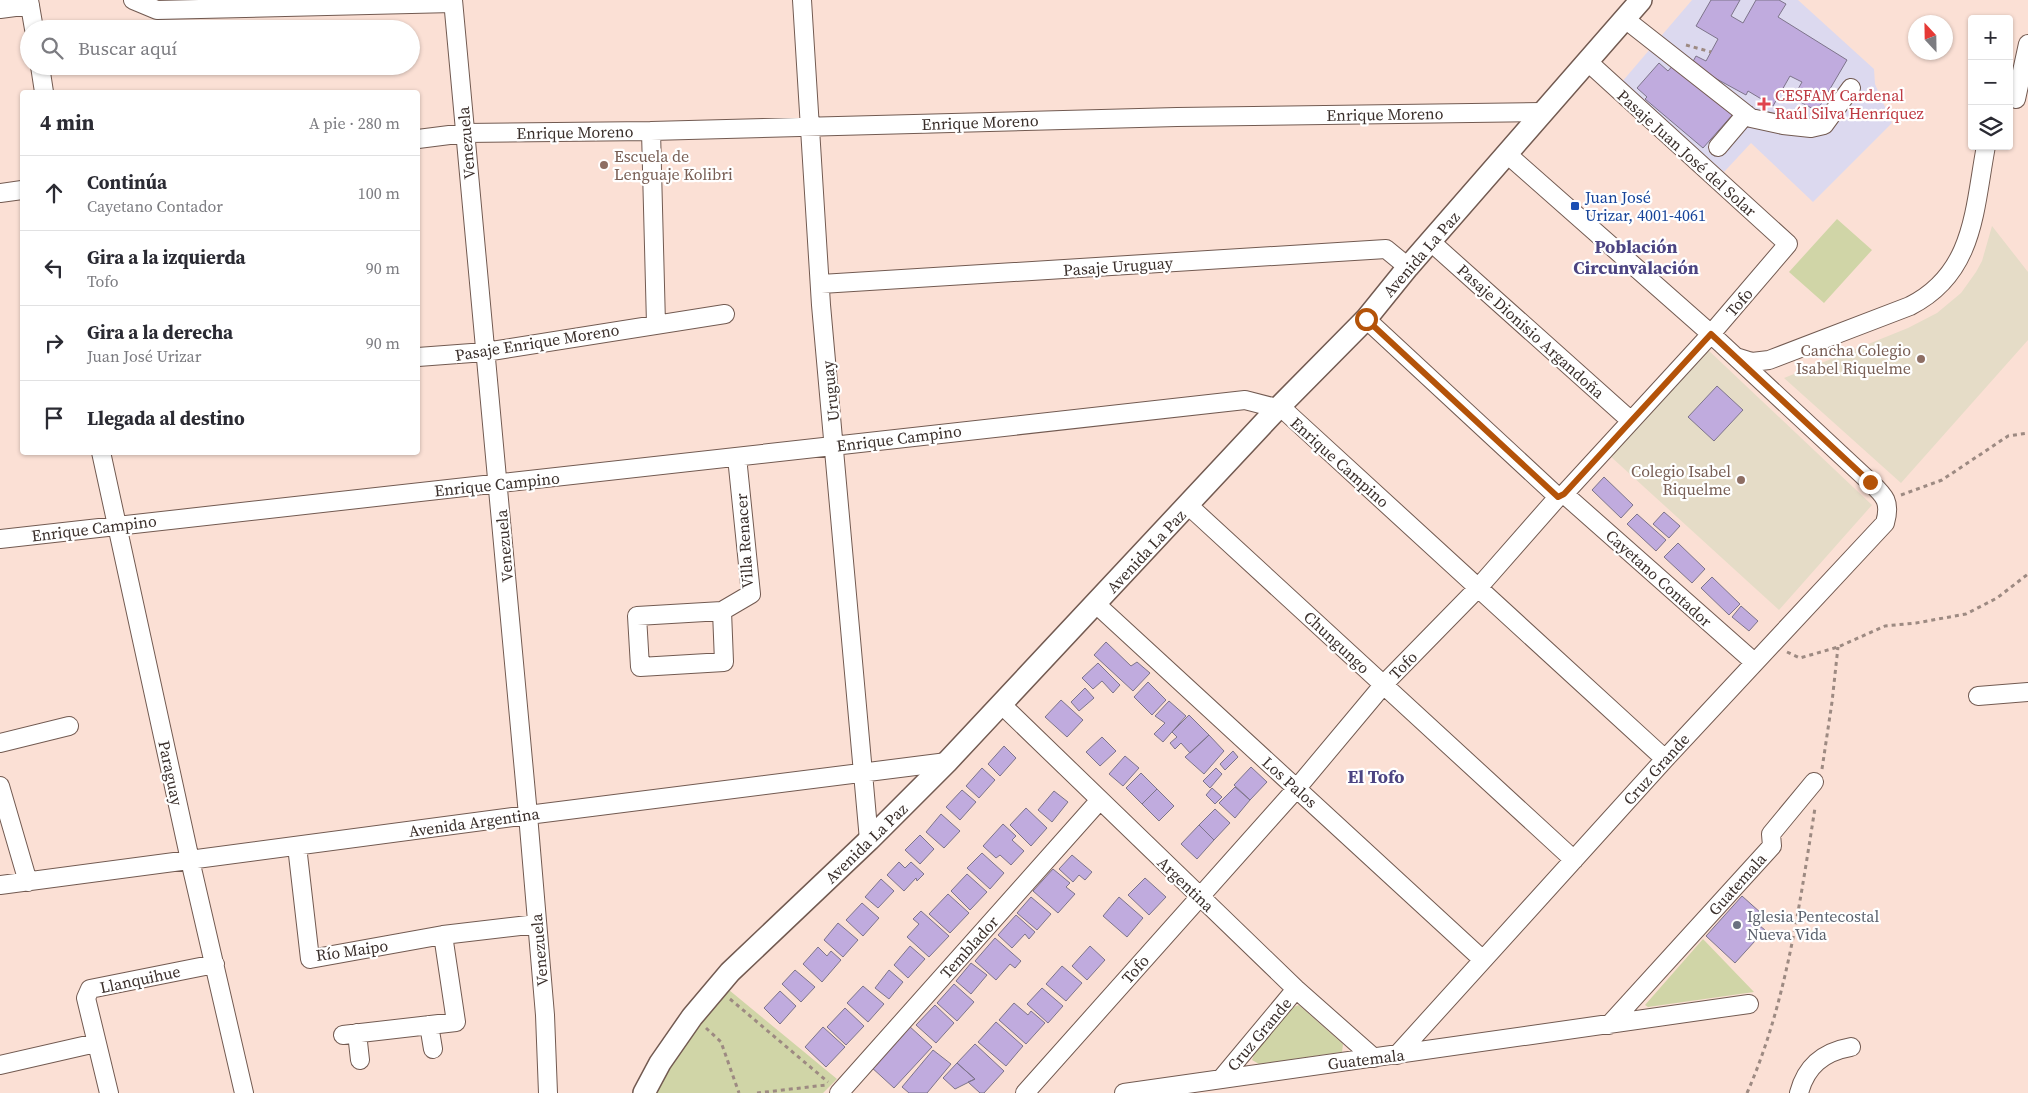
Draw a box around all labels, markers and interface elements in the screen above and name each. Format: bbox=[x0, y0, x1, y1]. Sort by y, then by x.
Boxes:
north arrow bbox=[1908, 15, 1953, 60]
map controls bbox=[1968, 15, 2013, 150]
button: + bbox=[1968, 15, 2013, 60]
search box bbox=[20, 20, 420, 75]
icon: search bbox=[38, 34, 66, 62]
text: Buscar aquí bbox=[78, 35, 177, 61]
button: − bbox=[1968, 60, 2013, 105]
street label: Pasaje Juan José del Solar bbox=[1613, 84, 1762, 222]
place label: CESFAM Cardenal Raúl Silva Henríquez bbox=[1775, 84, 1924, 124]
marker: CESFAM Cardenal Raúl Silva Henríquez bbox=[1757, 97, 1771, 111]
street label: Enrique Moreno bbox=[1326, 102, 1444, 126]
street label: Venezuela bbox=[452, 105, 480, 180]
button: layers bbox=[1968, 105, 2013, 150]
text: 4 min bbox=[40, 108, 95, 137]
street label: Enrique Moreno bbox=[921, 109, 1039, 135]
text: A pie · 280 m bbox=[309, 112, 400, 134]
street label: Enrique Moreno bbox=[516, 120, 634, 144]
place label: Escuela de Lenguaje Kolibri bbox=[614, 145, 733, 185]
marker: Escuela de Lenguaje Kolibri bbox=[598, 159, 610, 171]
text: Continúa bbox=[87, 169, 167, 195]
icon: ahead bbox=[40, 179, 68, 207]
text: 100 m bbox=[358, 182, 400, 204]
place label: Juan José Urizar, 4001-4061 bbox=[1584, 186, 1706, 226]
text: Cayetano Contador bbox=[87, 195, 223, 217]
marker: Juan José Urizar, 4001-4061 bbox=[1569, 200, 1581, 212]
street label: Avenida La Paz bbox=[1378, 206, 1464, 302]
district label: Población Circunvalación bbox=[1573, 234, 1699, 280]
text: Gira a la izquierda bbox=[87, 244, 246, 270]
street label: Pasaje Uruguay bbox=[1062, 251, 1174, 281]
icon: left bbox=[40, 254, 68, 282]
text: 90 m bbox=[366, 257, 400, 279]
street label: Pasaje Dionisio Argandoña bbox=[1453, 259, 1610, 404]
text: Tofo bbox=[87, 270, 119, 292]
street label: Tofo bbox=[1720, 283, 1758, 321]
route start bbox=[1355, 308, 1378, 331]
street label: Pasaje Enrique Moreno bbox=[453, 318, 621, 366]
text: Gira a la derecha bbox=[87, 319, 233, 345]
icon: right bbox=[40, 329, 68, 357]
text: 90 m bbox=[366, 332, 400, 354]
place label: Cancha Colegio Isabel Riquelme bbox=[1796, 339, 1911, 379]
text: Juan José Urizar bbox=[87, 345, 201, 367]
marker: Cancha Colegio Isabel Riquelme bbox=[1915, 353, 1927, 365]
street label: Uruguay bbox=[816, 359, 844, 422]
icon: arrive bbox=[40, 404, 68, 432]
text: Llegada al destino bbox=[87, 405, 245, 431]
street label: Enrique Campino bbox=[1286, 412, 1394, 512]
street label: Enrique Campino bbox=[835, 419, 963, 457]
place label: Colegio Isabel Riquelme bbox=[1631, 460, 1731, 500]
street label: Enrique Campino bbox=[433, 466, 561, 502]
route end bbox=[1859, 471, 1882, 494]
marker: Colegio Isabel Riquelme bbox=[1735, 474, 1747, 486]
street label: Villa Renacer bbox=[730, 492, 758, 589]
street label: Avenida La Paz bbox=[1101, 504, 1191, 598]
street label: Venezuela bbox=[490, 508, 518, 583]
street label: Enrique Campino bbox=[30, 509, 158, 547]
street label: Cayetano Contador bbox=[1601, 524, 1717, 632]
street label: Chungungo bbox=[1299, 606, 1375, 678]
street label: Tofo bbox=[1384, 646, 1422, 684]
street label: Cruz Grande bbox=[1618, 728, 1694, 810]
street label: Paraguay bbox=[153, 739, 189, 808]
street label: Los Palos bbox=[1258, 751, 1322, 813]
district label: El Tofo bbox=[1348, 764, 1404, 789]
street label: Avenida La Paz bbox=[820, 798, 912, 888]
street label: Avenida Argentina bbox=[407, 802, 542, 842]
street label: Guatemala bbox=[1703, 847, 1772, 920]
street label: Argentina bbox=[1153, 851, 1220, 917]
place label: Iglesia Pentecostal Nueva Vida bbox=[1747, 905, 1879, 945]
street label: Temblador bbox=[935, 911, 1003, 983]
street label: Venezuela bbox=[525, 912, 553, 987]
marker: Iglesia Pentecostal Nueva Vida bbox=[1731, 919, 1743, 931]
street label: Río Maipo bbox=[314, 934, 390, 966]
street label: Tofo bbox=[1116, 950, 1154, 988]
street label: Llanquihue bbox=[98, 960, 182, 998]
street label: Cruz Grande bbox=[1222, 993, 1296, 1075]
street label: Guatemala bbox=[1326, 1043, 1406, 1075]

